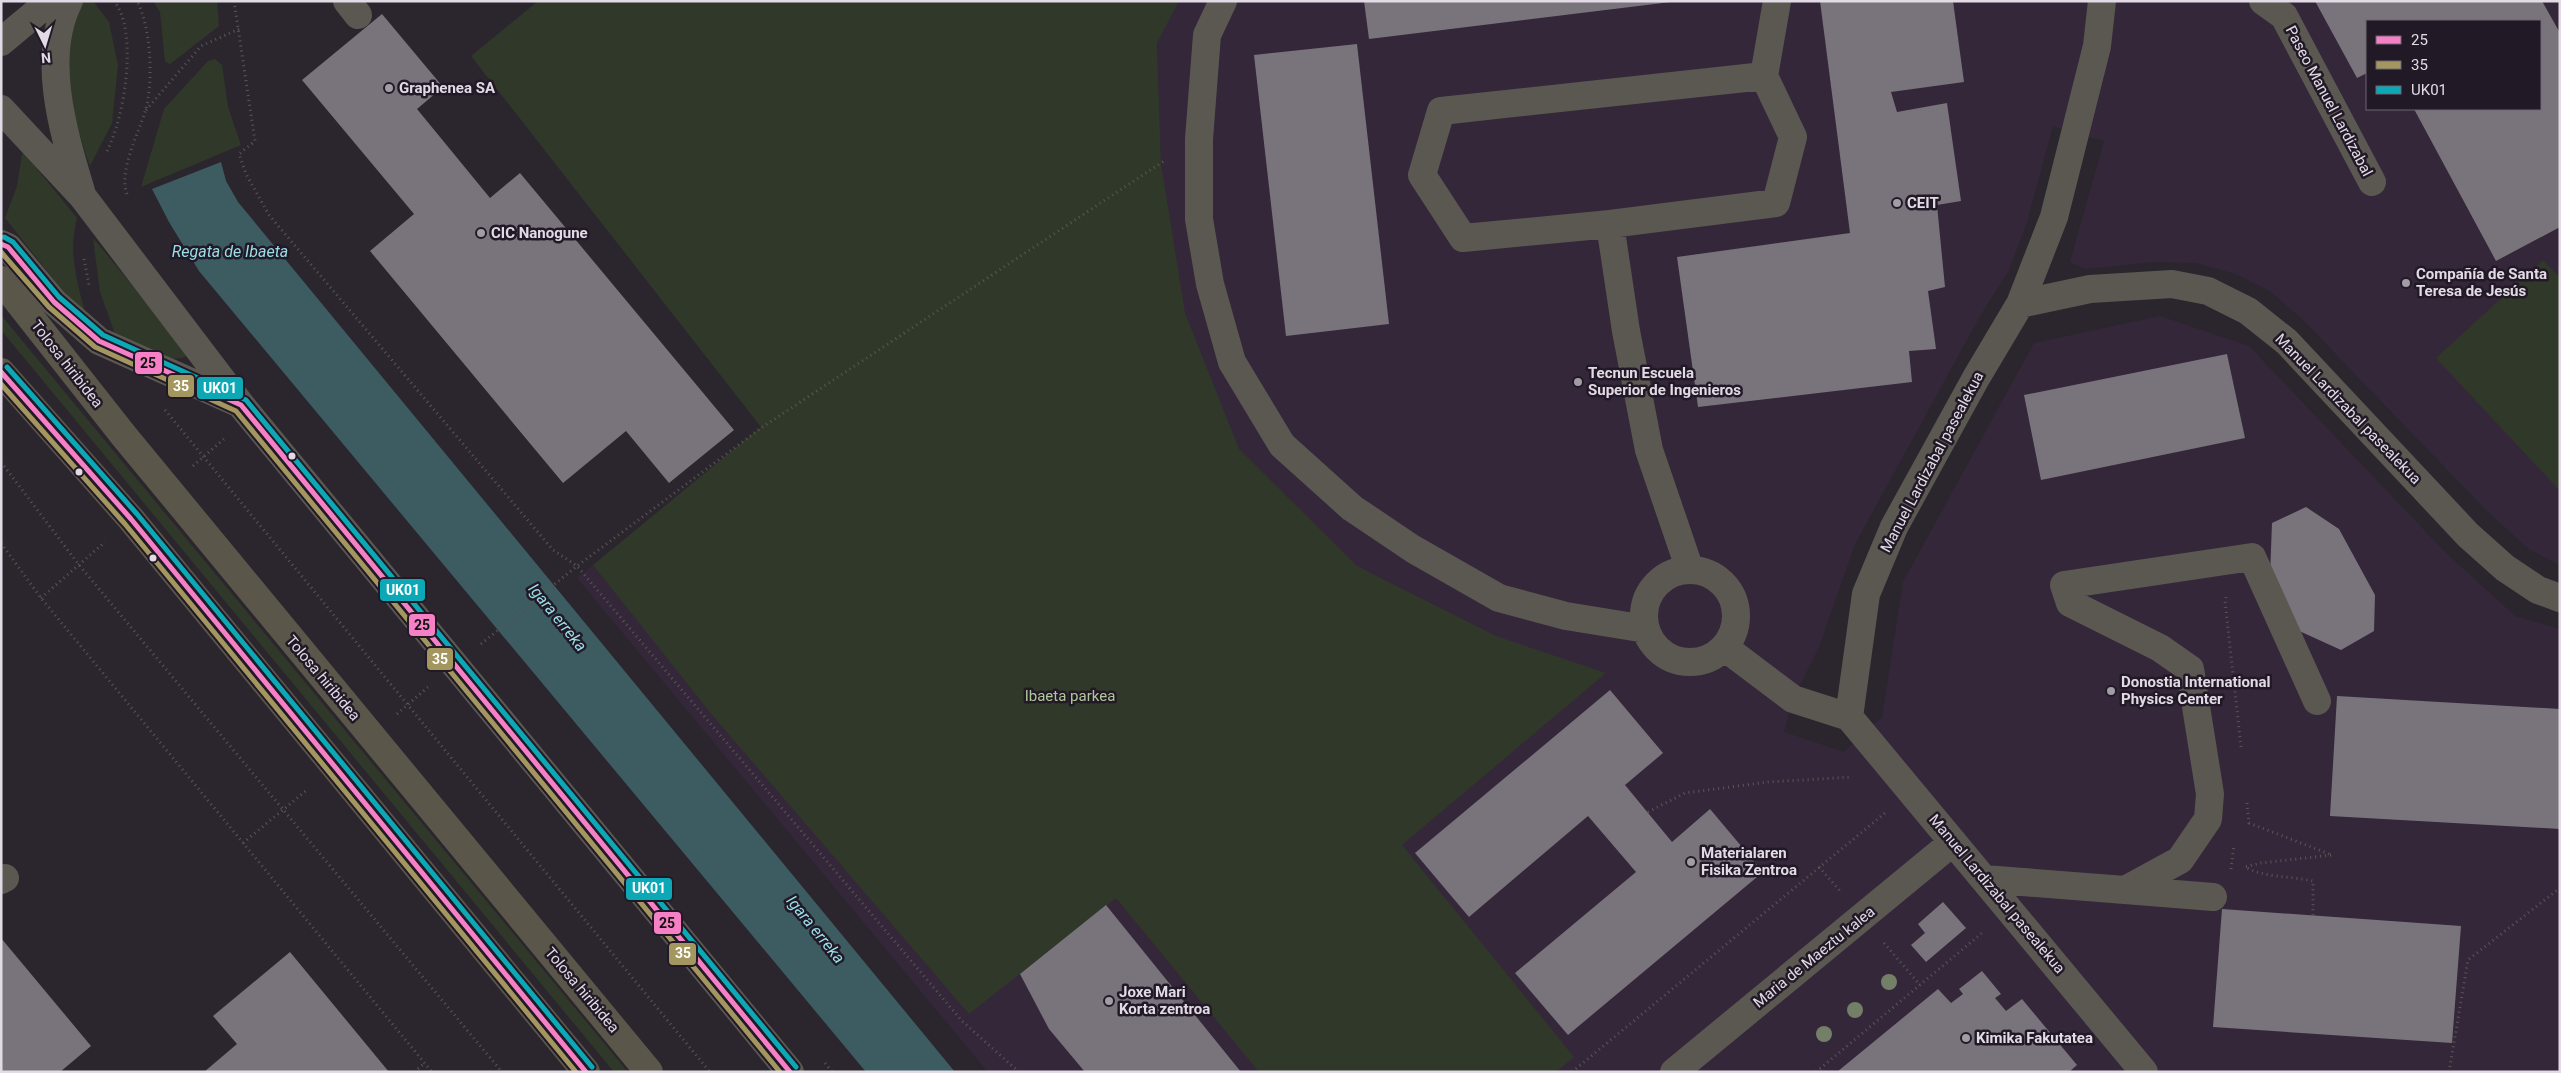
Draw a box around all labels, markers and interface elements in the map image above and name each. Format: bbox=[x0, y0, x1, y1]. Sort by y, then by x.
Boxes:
north arrow bbox=[20, 20, 70, 70]
legend bbox=[2366, 20, 2541, 110]
street label: Paseo Manuel Lardizabal bbox=[2282, 23, 2376, 179]
text: 25 bbox=[2411, 31, 2428, 49]
text: N bbox=[41, 50, 52, 66]
text: 35 bbox=[2411, 56, 2428, 74]
place label: Graphenea SA bbox=[399, 79, 496, 97]
text: UK01 bbox=[2411, 81, 2447, 99]
marker: Graphenea SA bbox=[383, 82, 395, 94]
place label: CEIT bbox=[1907, 194, 1939, 212]
marker: CEIT bbox=[1891, 197, 1903, 209]
place label: CIC Nanogune bbox=[491, 224, 588, 242]
marker: CIC Nanogune bbox=[475, 227, 487, 239]
water label: Regata de Ibaeta bbox=[172, 242, 288, 261]
place label: Compañía de Santa Teresa de Jesús bbox=[2416, 265, 2547, 300]
marker: Compañía de Santa Teresa de Jesús bbox=[2400, 277, 2412, 289]
street label: Tolosa hiribidea bbox=[27, 317, 107, 411]
street label: Manuel Lardizabal pasealekua bbox=[2271, 330, 2425, 488]
line badge: 25 bbox=[134, 351, 163, 375]
text: 25 bbox=[140, 355, 156, 371]
place label: Tecnun Escuela Superior de Ingenieros bbox=[1588, 364, 1741, 399]
street label: Manuel Lardizabal pasealekua bbox=[1877, 369, 1987, 555]
line badge: 35 bbox=[167, 374, 195, 398]
line badge: UK01 bbox=[196, 376, 244, 400]
marker: Tecnun Escuela Superior de Ingenieros bbox=[1572, 376, 1584, 388]
text: 35 bbox=[173, 378, 189, 394]
text: UK01 bbox=[203, 380, 237, 396]
unlabelled marker bbox=[287, 451, 297, 461]
unlabelled marker bbox=[74, 467, 84, 477]
unlabelled marker bbox=[148, 553, 158, 563]
line badge: UK01 bbox=[379, 578, 426, 602]
water label: Igara erreka bbox=[524, 580, 591, 655]
text: UK01 bbox=[386, 582, 420, 598]
line badge: 25 bbox=[408, 613, 436, 637]
text: 25 bbox=[414, 617, 430, 633]
street label: Tolosa hiribidea bbox=[282, 632, 364, 724]
line badge: 35 bbox=[426, 647, 454, 671]
text: 35 bbox=[432, 651, 448, 667]
place label: Donostia International Physics Center bbox=[2121, 673, 2270, 708]
marker: Donostia International Physics Center bbox=[2105, 685, 2117, 697]
park label: Ibaeta parkea bbox=[1025, 687, 1115, 705]
street label: Manuel Lardizabal pasealekua bbox=[1925, 811, 2069, 977]
place label: Materialaren Fisika Zentroa bbox=[1701, 844, 1797, 879]
marker: Materialaren Fisika Zentroa bbox=[1685, 856, 1697, 868]
line badge: UK01 bbox=[625, 877, 673, 901]
text: UK01 bbox=[632, 880, 666, 896]
water label: Igara erreka bbox=[782, 892, 849, 967]
street label: Maria de Maeztu kalea bbox=[1750, 902, 1878, 1012]
line badge: 25 bbox=[653, 911, 682, 935]
text: 25 bbox=[659, 915, 675, 931]
line badge: 35 bbox=[668, 942, 697, 966]
street label: Tolosa hiribidea bbox=[541, 944, 623, 1036]
text: 35 bbox=[675, 945, 691, 961]
place label: Joxe Mari Korta zentroa bbox=[1119, 983, 1210, 1018]
marker: Joxe Mari Korta zentroa bbox=[1103, 995, 1115, 1007]
place label: Kimika Fakutatea bbox=[1976, 1029, 2093, 1047]
marker: Kimika Fakutatea bbox=[1960, 1032, 1972, 1044]

